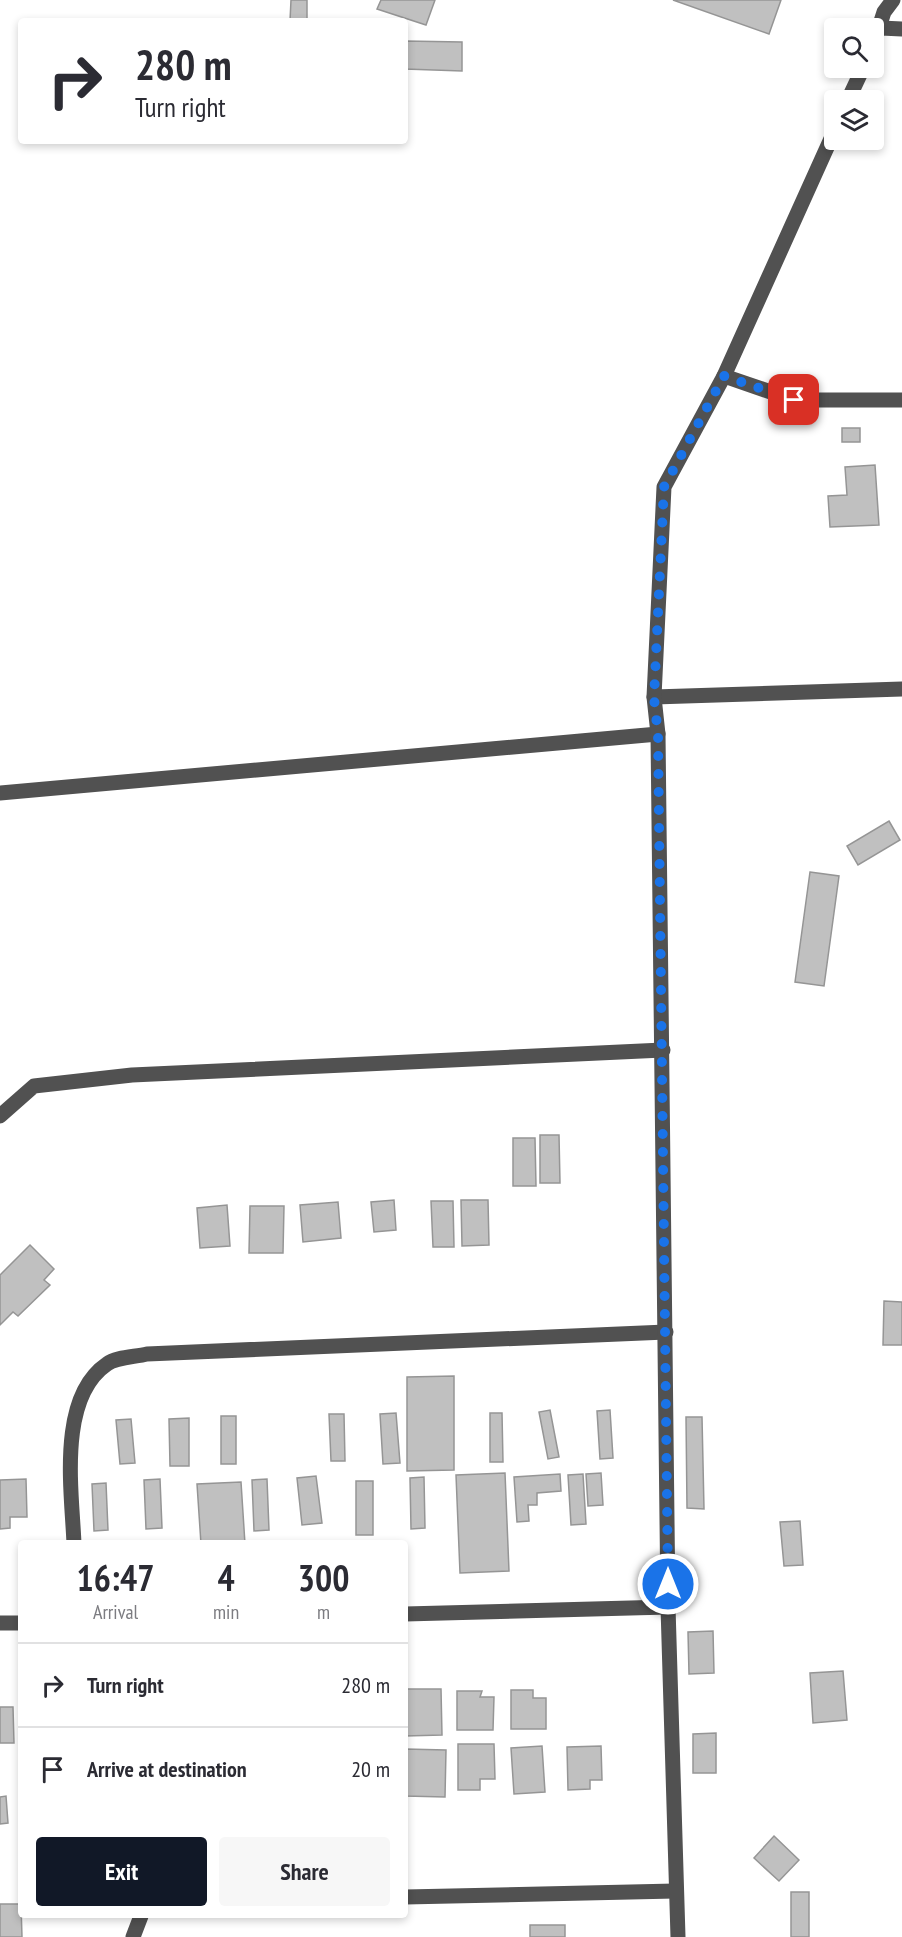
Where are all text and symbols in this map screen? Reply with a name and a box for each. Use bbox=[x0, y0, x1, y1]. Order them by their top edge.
map controls bbox=[824, 18, 884, 150]
button: search bbox=[824, 18, 884, 78]
text: 280 m bbox=[135, 37, 232, 92]
icon: right bbox=[36, 42, 114, 120]
text: Turn right bbox=[135, 90, 226, 124]
button: layers bbox=[824, 90, 884, 150]
pin bbox=[768, 374, 819, 425]
icon: arrive bbox=[777, 383, 810, 416]
position arrow bbox=[636, 1552, 700, 1616]
text: 16:47 bbox=[77, 1554, 154, 1601]
text: 4 bbox=[217, 1554, 235, 1601]
text: 300 bbox=[298, 1554, 349, 1601]
text: Arrival bbox=[93, 1599, 138, 1625]
text: min bbox=[213, 1599, 239, 1625]
text: m bbox=[317, 1599, 330, 1625]
icon: right bbox=[36, 1669, 69, 1702]
text: Turn right bbox=[87, 1671, 164, 1699]
text: 280 m bbox=[341, 1671, 390, 1699]
icon: arrive bbox=[36, 1753, 69, 1786]
text: Arrive at destination bbox=[87, 1755, 247, 1783]
text: 20 m bbox=[351, 1755, 390, 1783]
button: Exit bbox=[36, 1837, 207, 1906]
button: Share bbox=[219, 1837, 390, 1906]

